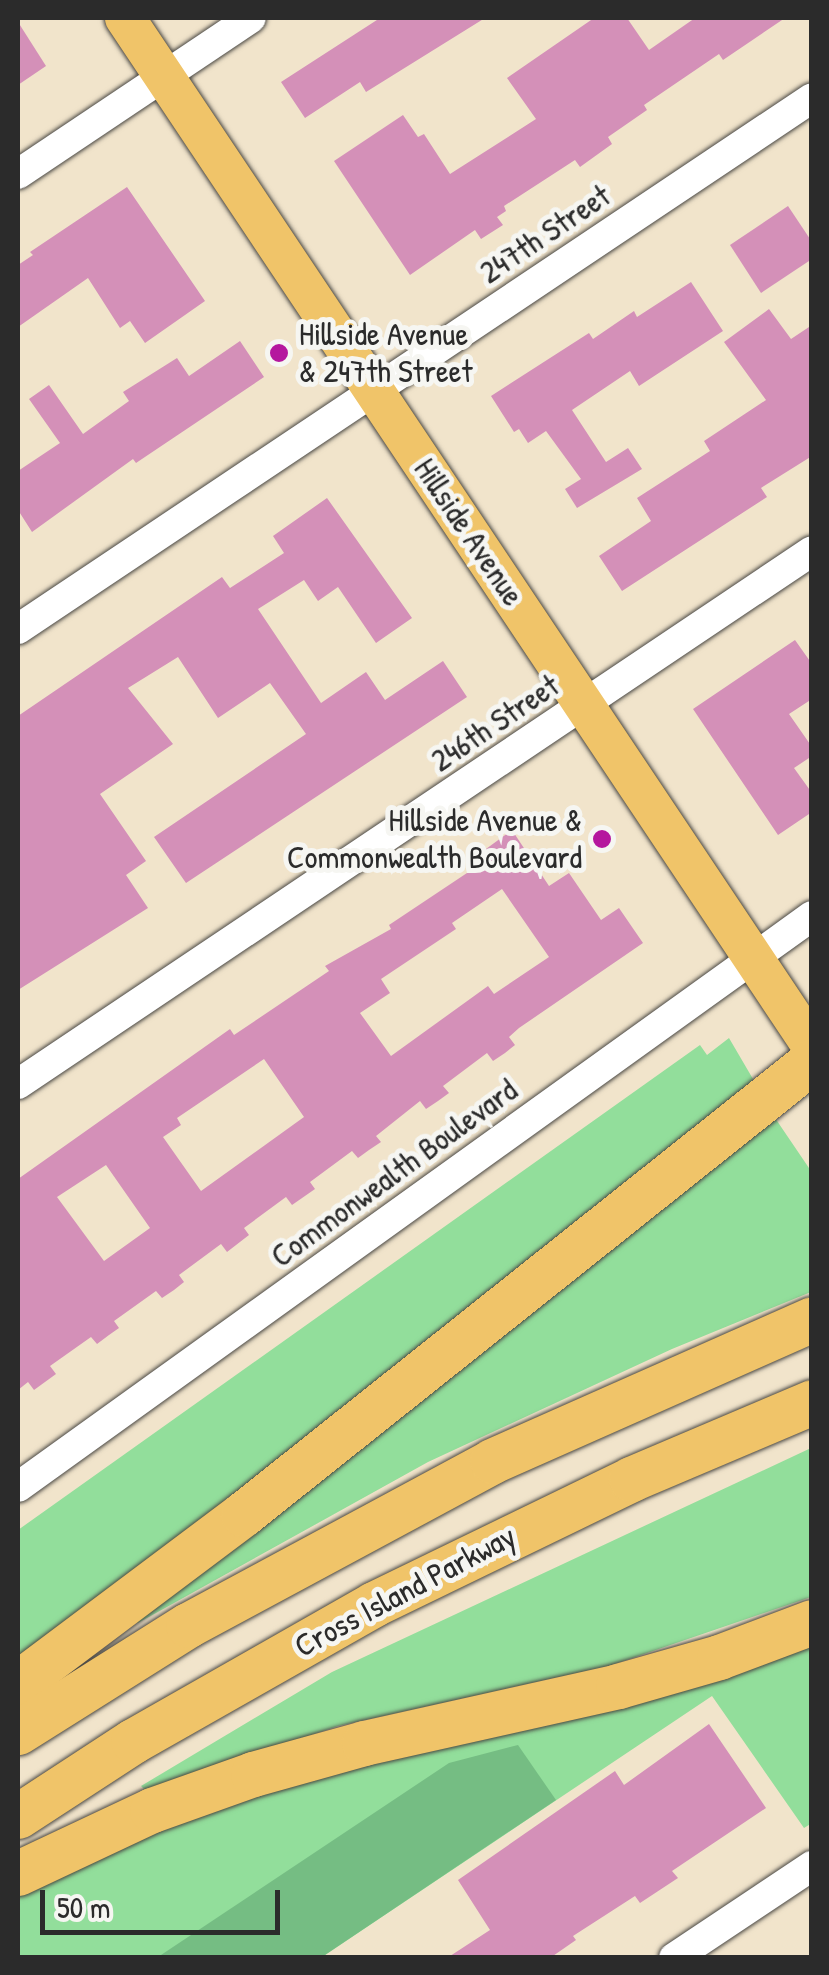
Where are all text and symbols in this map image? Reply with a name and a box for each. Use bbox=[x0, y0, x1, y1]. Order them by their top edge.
street label: 247th Street bbox=[472, 176, 618, 292]
place label: Hillside Avenue & 247th Street bbox=[299, 316, 472, 391]
marker: Hillside Avenue & 247th Street bbox=[268, 342, 290, 364]
street label: Hillside Avenue bbox=[406, 451, 532, 613]
street label: 246th Street bbox=[424, 666, 566, 780]
place label: Hillside Avenue & Commonwealth Boulevard bbox=[287, 802, 582, 877]
marker: Hillside Avenue & Commonwealth Boulevard bbox=[591, 828, 613, 850]
street label: Commonwealth Boulevard bbox=[263, 1071, 525, 1275]
street label: Cross Island Parkway bbox=[288, 1517, 522, 1665]
scale bar bbox=[45, 1870, 285, 1932]
text: 50 m bbox=[57, 1887, 110, 1927]

